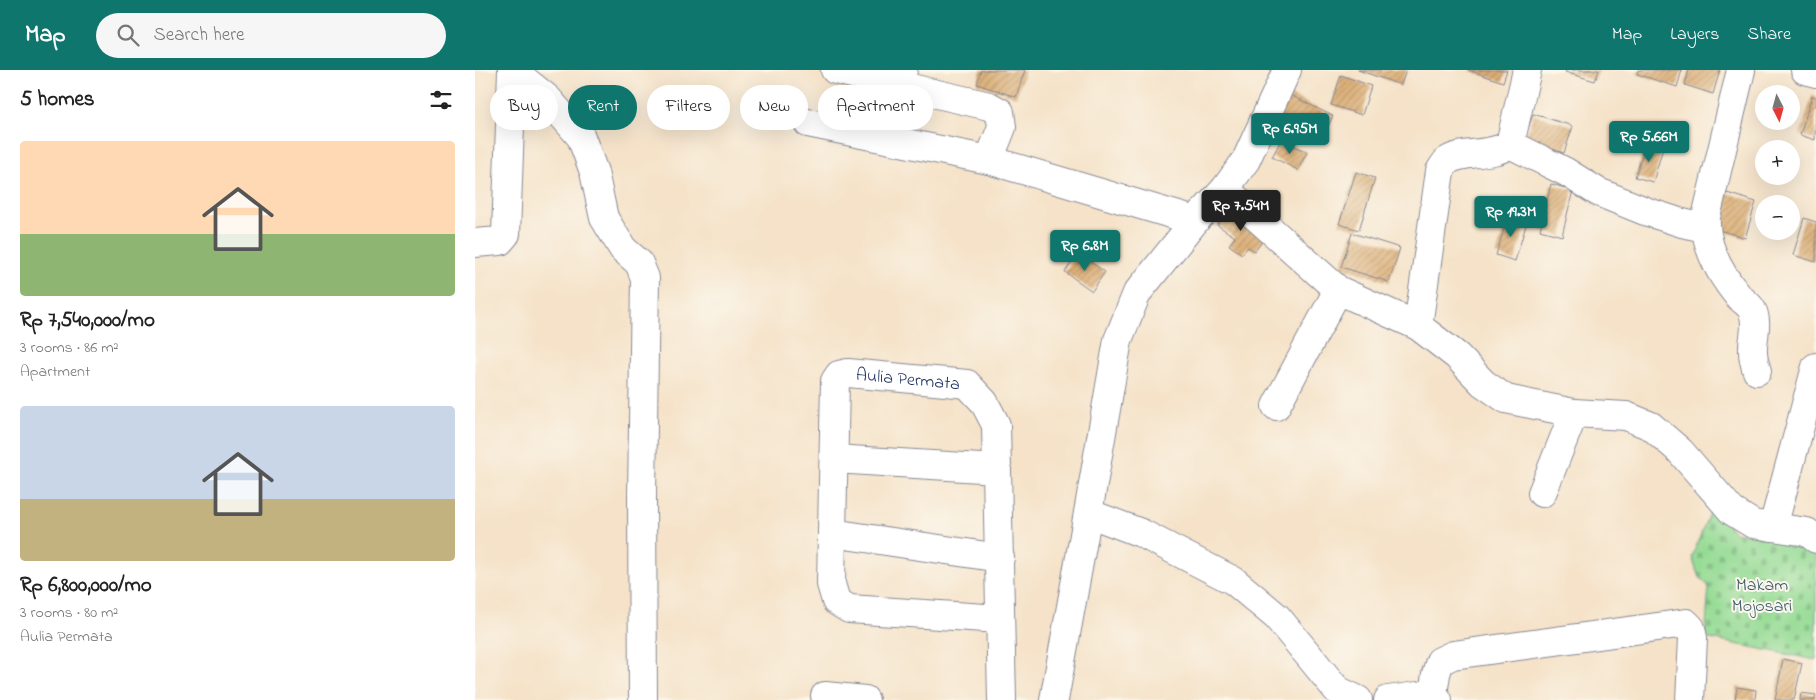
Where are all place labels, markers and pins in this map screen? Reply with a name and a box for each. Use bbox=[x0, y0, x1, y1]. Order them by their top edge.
pin: Rp 6.95M bbox=[1238, 112, 1342, 155]
pin: Rp 5.66M bbox=[1597, 121, 1701, 163]
pin: Rp 7.54M bbox=[1189, 190, 1293, 232]
pin: Rp 19.3M bbox=[1459, 196, 1563, 238]
pin: Rp 6.8M bbox=[1039, 230, 1131, 272]

